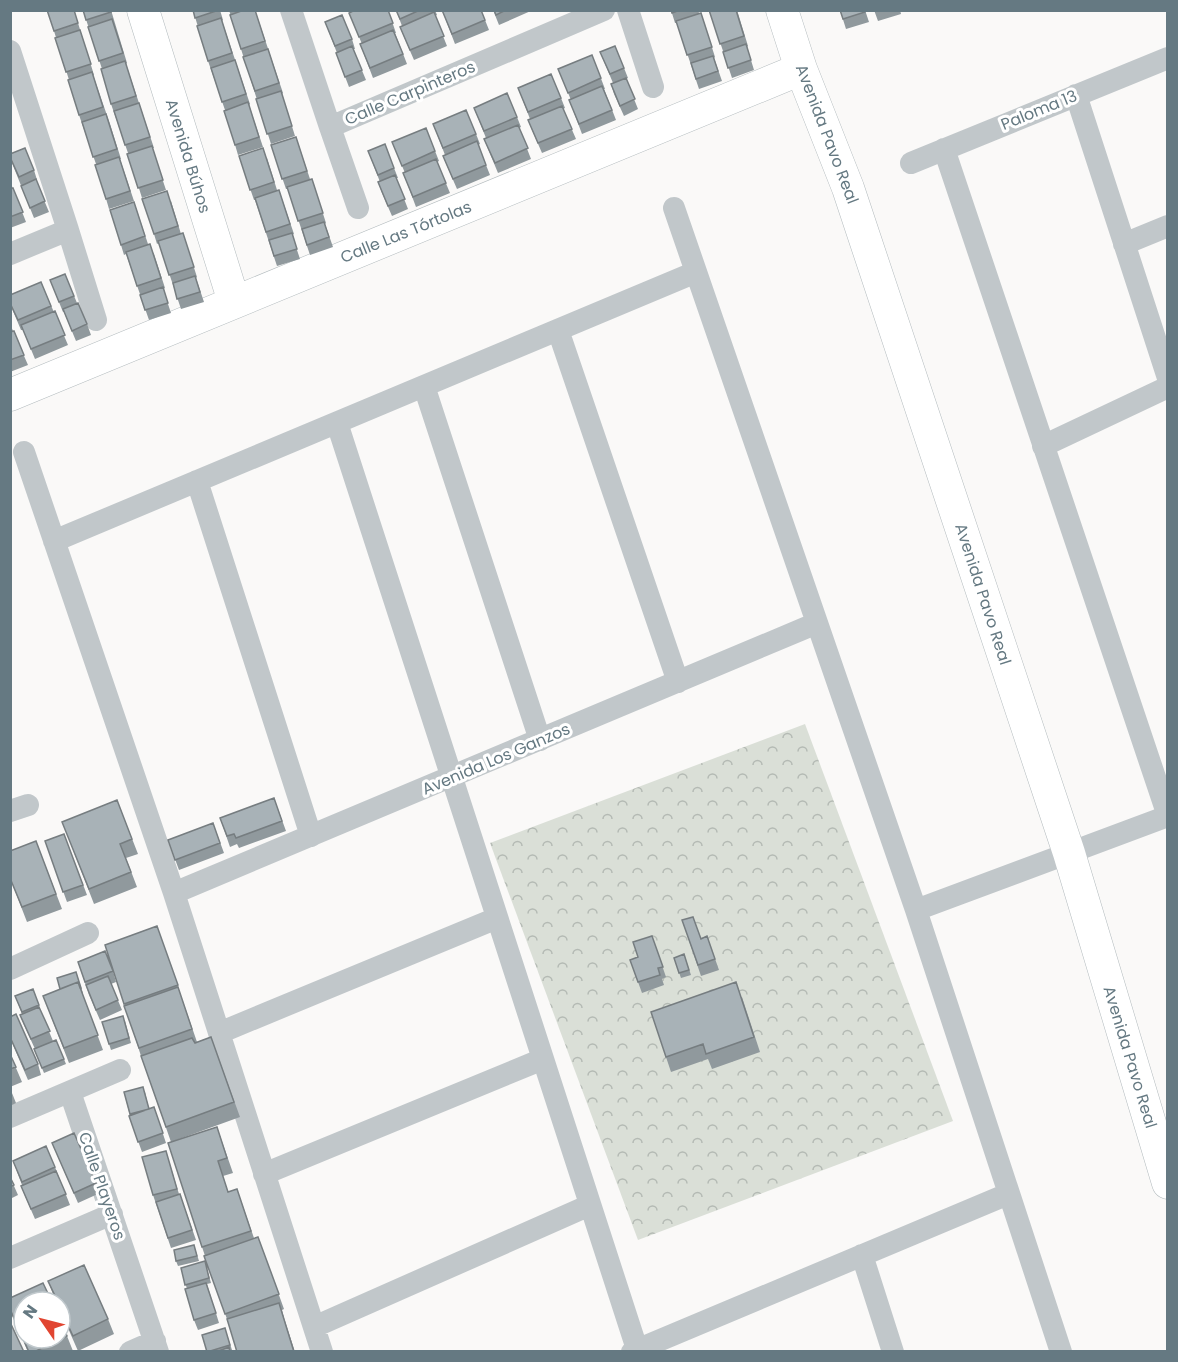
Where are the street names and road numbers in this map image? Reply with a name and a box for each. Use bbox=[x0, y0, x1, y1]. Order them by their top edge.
street label: Calle Carpinteros bbox=[341, 55, 479, 131]
street label: Avenida Pavo Real bbox=[790, 61, 864, 207]
street label: Paloma 13 bbox=[997, 84, 1081, 136]
street label: Avenida Búhos bbox=[160, 96, 216, 216]
street label: Calle Las Tórtolas bbox=[337, 195, 475, 269]
street label: Avenida Pavo Real bbox=[949, 520, 1017, 668]
street label: Avenida Los Ganzos bbox=[418, 717, 574, 801]
street label: Avenida Pavo Real bbox=[1097, 983, 1163, 1131]
street label: Calle Playeros bbox=[73, 1129, 131, 1243]

